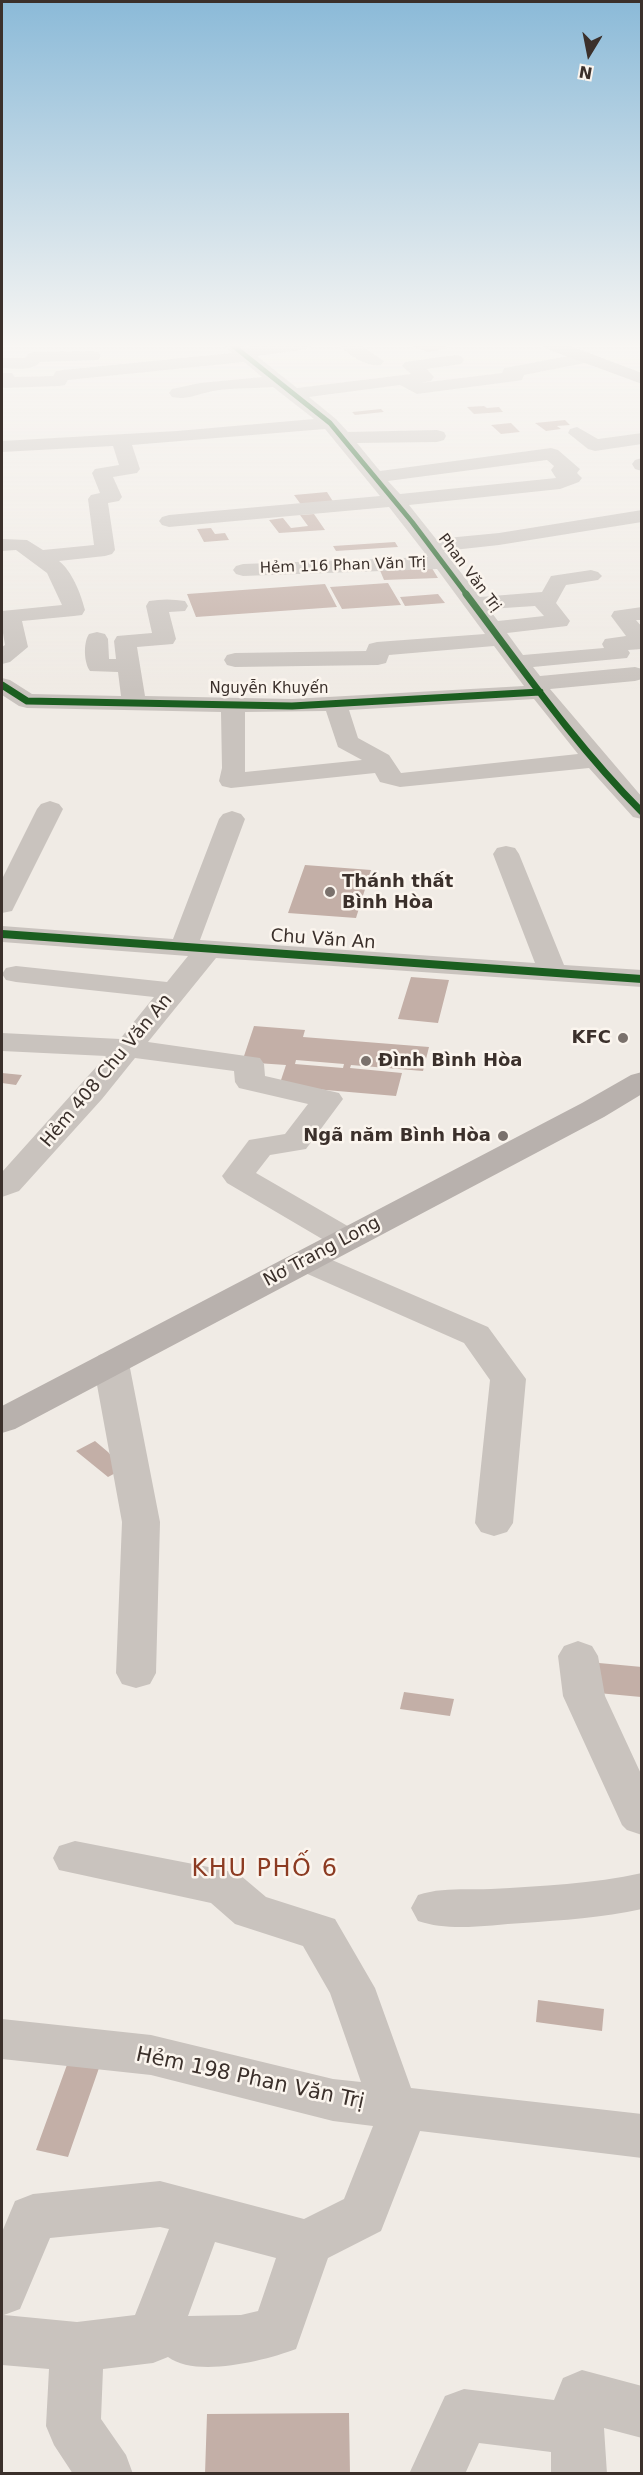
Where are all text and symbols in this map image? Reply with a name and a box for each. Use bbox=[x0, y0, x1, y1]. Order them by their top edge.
north arrow bbox=[559, 24, 619, 84]
text: N bbox=[578, 62, 594, 83]
street label: Phan Văn Trị bbox=[434, 530, 504, 616]
street label: Hẻm 116 Phan Văn Trị bbox=[260, 554, 426, 578]
street label: Nguyễn Khuyến bbox=[209, 680, 329, 698]
place label: Thánh thất Bình Hòa bbox=[342, 871, 453, 914]
marker: Thánh thất Bình Hòa bbox=[323, 885, 337, 899]
street label: Chu Văn An bbox=[270, 926, 376, 954]
street label: Hẻm 408 Chu Văn An bbox=[37, 990, 177, 1152]
place label: KFC bbox=[572, 1027, 611, 1049]
marker: KFC bbox=[616, 1031, 630, 1045]
place label: Đình Bình Hòa bbox=[378, 1050, 523, 1072]
marker: Đình Bình Hòa bbox=[359, 1054, 373, 1068]
place label: Ngã năm Bình Hòa bbox=[303, 1125, 491, 1147]
marker: Ngã năm Bình Hòa bbox=[496, 1129, 510, 1143]
street label: Nơ Trang Long bbox=[260, 1212, 384, 1292]
district label: KHU PHỐ 6 bbox=[192, 1856, 338, 1884]
street label: Hẻm 198 Phan Văn Trị bbox=[133, 2042, 367, 2116]

